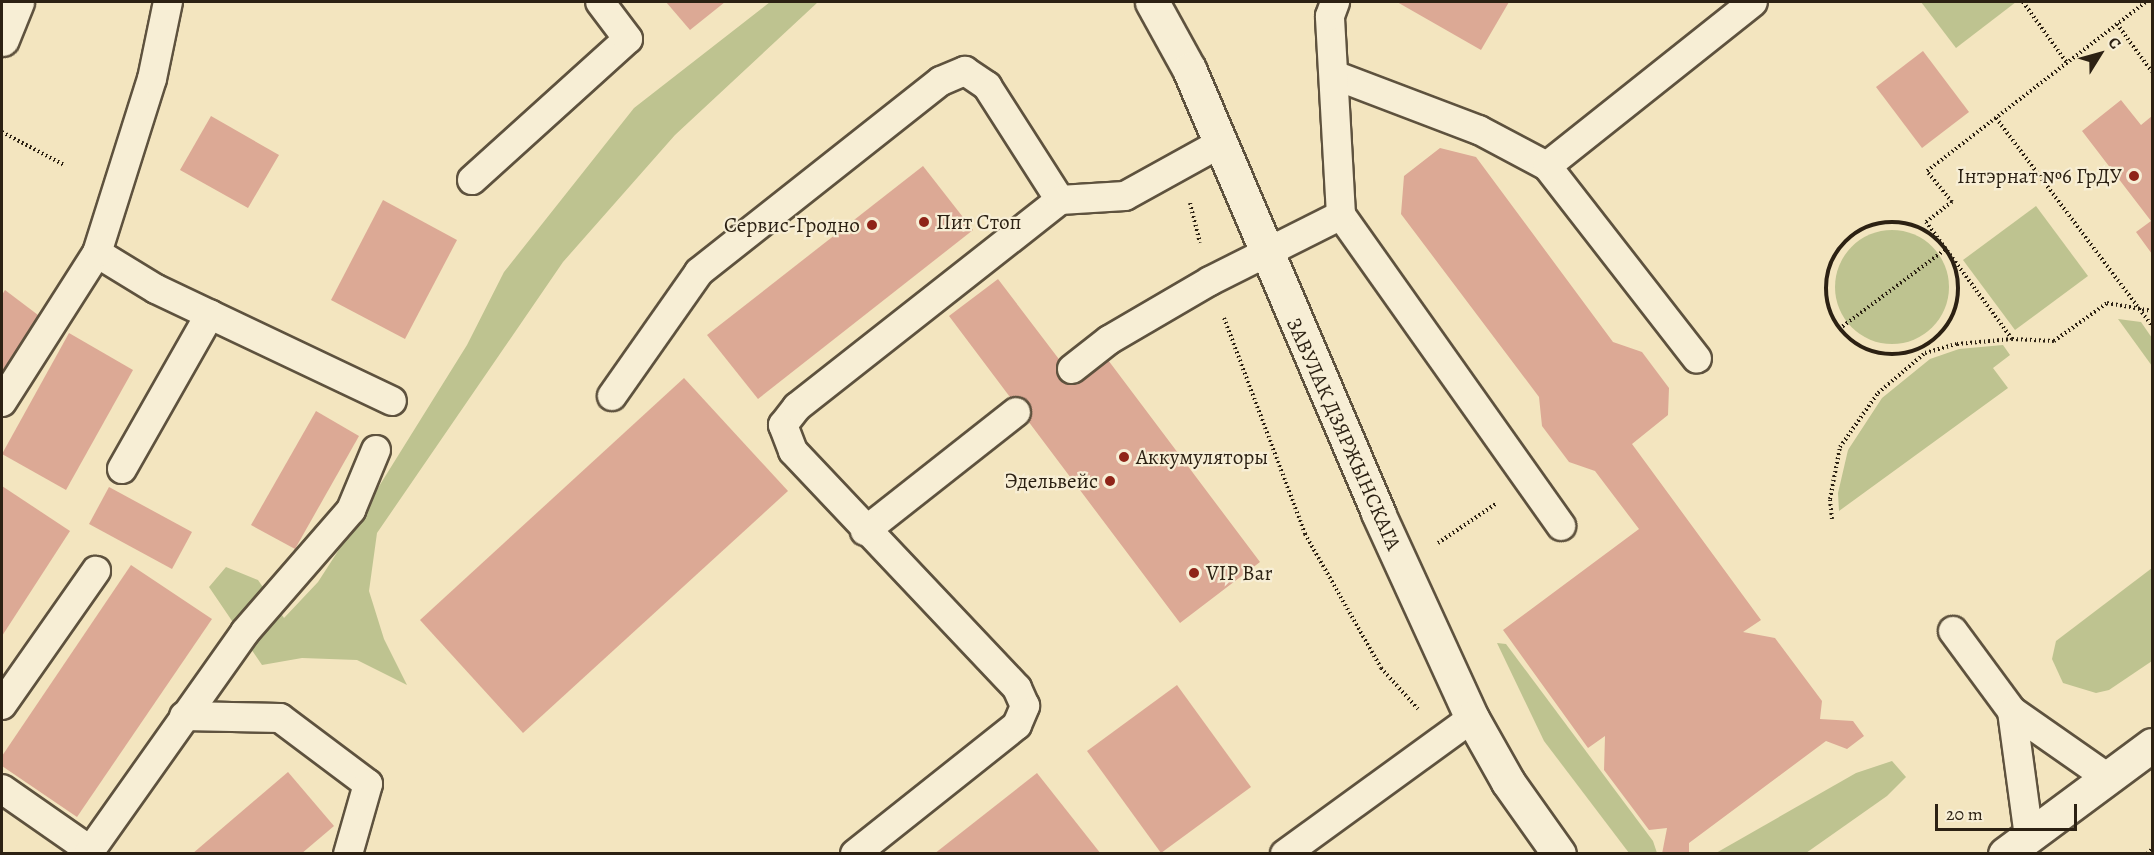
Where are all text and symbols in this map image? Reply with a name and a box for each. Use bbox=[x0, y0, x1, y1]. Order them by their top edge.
north arrow bbox=[2070, 24, 2130, 84]
text: С bbox=[2103, 33, 2126, 54]
place label: Інтэрнат №6 ГрДУ bbox=[1957, 163, 2122, 189]
marker: Інтэрнат №6 ГрДУ bbox=[2127, 169, 2141, 183]
place label: Пит Стоп bbox=[936, 209, 1022, 235]
place label: Сервис-Гродно bbox=[724, 212, 860, 238]
marker: Пит Стоп bbox=[917, 215, 931, 229]
marker: Сервис-Гродно bbox=[865, 218, 879, 232]
street label: ЗАВУЛАК ДЗЯРЖЫНСКАГА bbox=[1281, 314, 1407, 554]
place label: Аккумуляторы bbox=[1136, 444, 1268, 470]
marker: Аккумуляторы bbox=[1117, 450, 1131, 464]
place label: Эдельвейс bbox=[1005, 468, 1098, 494]
marker: Эдельвейс bbox=[1103, 474, 1117, 488]
place label: VIP Bar bbox=[1206, 560, 1272, 586]
marker: VIP Bar bbox=[1187, 566, 1201, 580]
scale bar bbox=[1938, 792, 2080, 830]
text: 20 m bbox=[1946, 802, 1983, 826]

